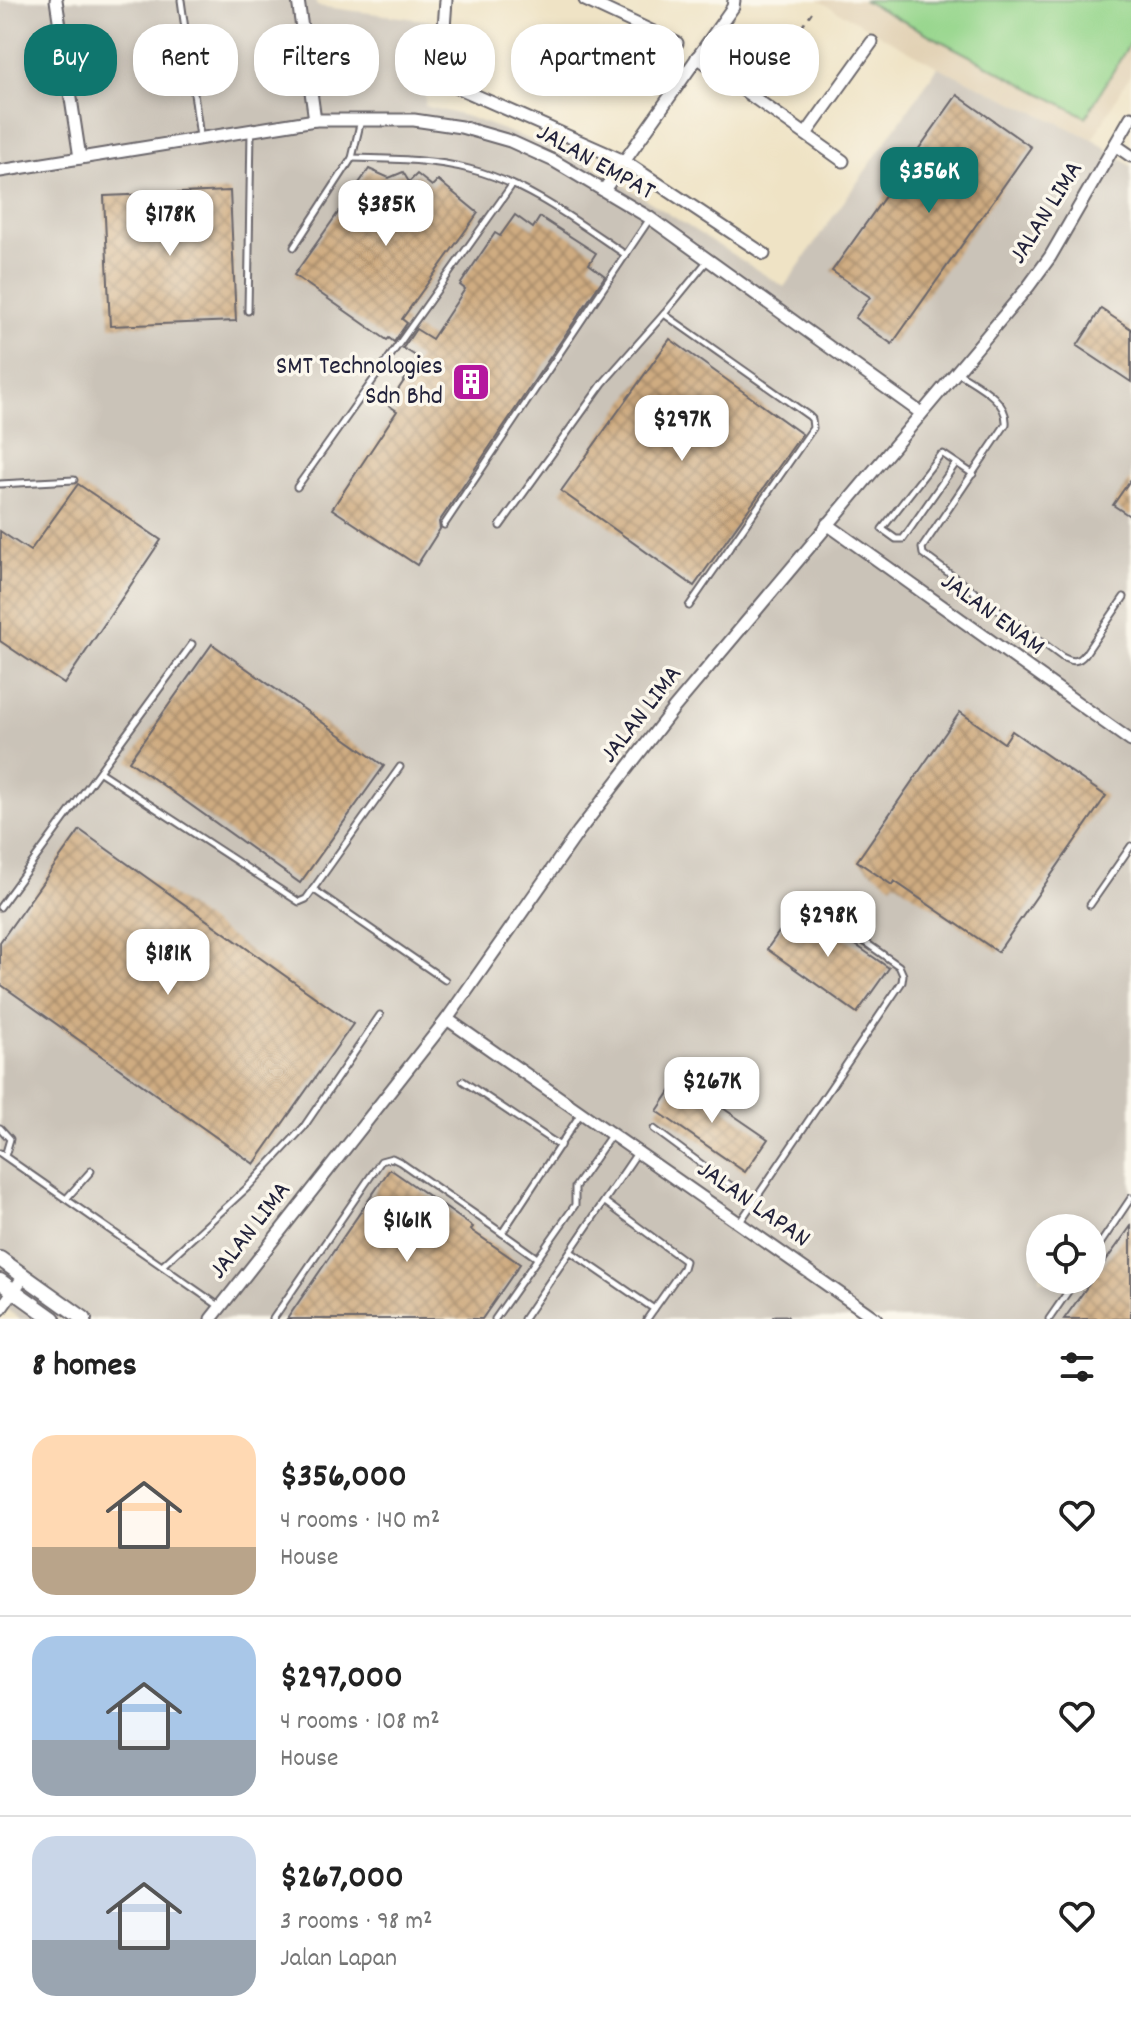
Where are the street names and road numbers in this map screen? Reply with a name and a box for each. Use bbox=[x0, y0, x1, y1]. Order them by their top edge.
street label: JALAN EMPAT bbox=[529, 115, 662, 211]
street label: JALAN LIMA bbox=[1001, 154, 1093, 272]
street label: JALAN ENAM bbox=[932, 564, 1052, 666]
street label: JALAN LIMA bbox=[592, 658, 692, 772]
street label: JALAN LAPAN bbox=[689, 1152, 817, 1258]
street label: JALAN LIMA bbox=[201, 1174, 301, 1288]

